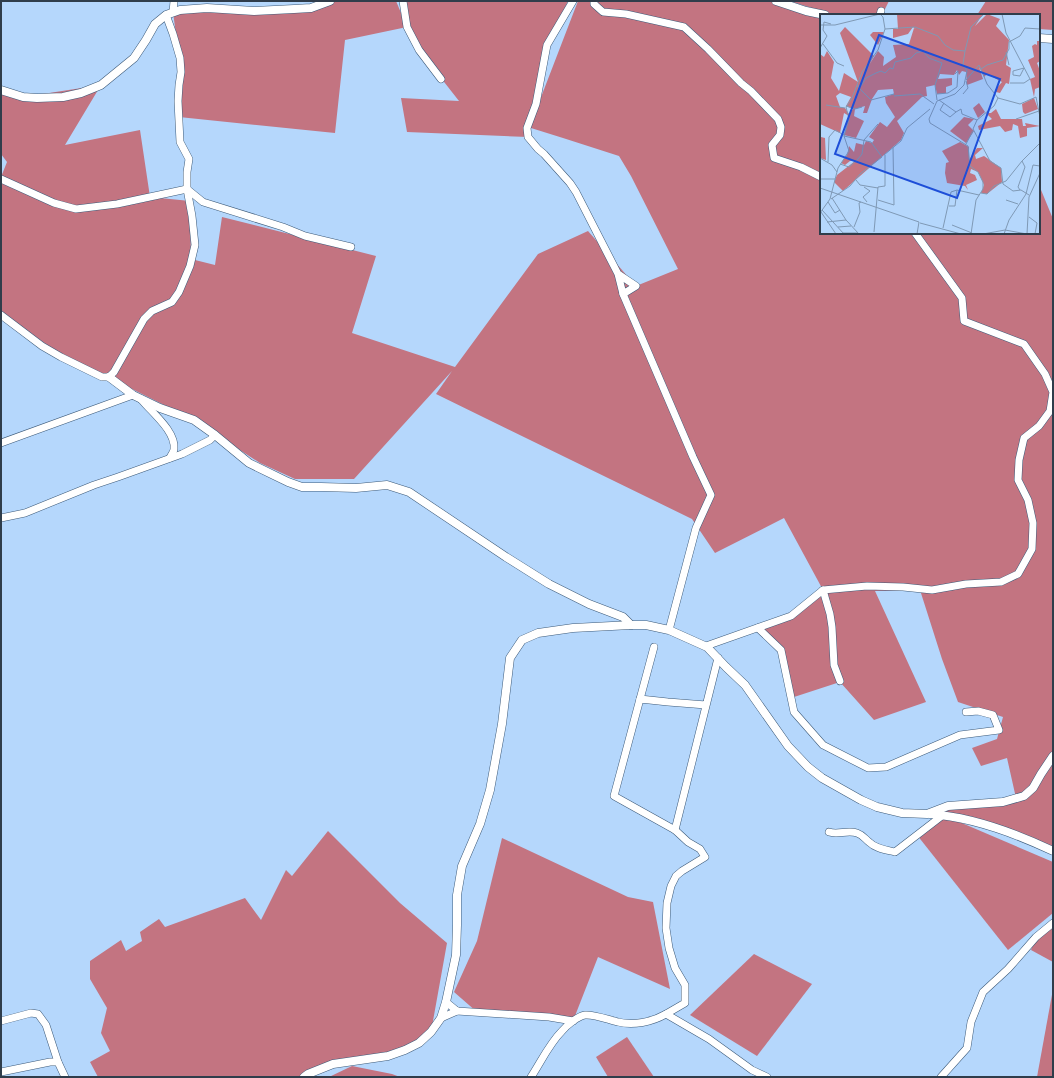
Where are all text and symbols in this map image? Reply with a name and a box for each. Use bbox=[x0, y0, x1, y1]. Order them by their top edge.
inset map bbox=[820, 14, 1040, 234]

